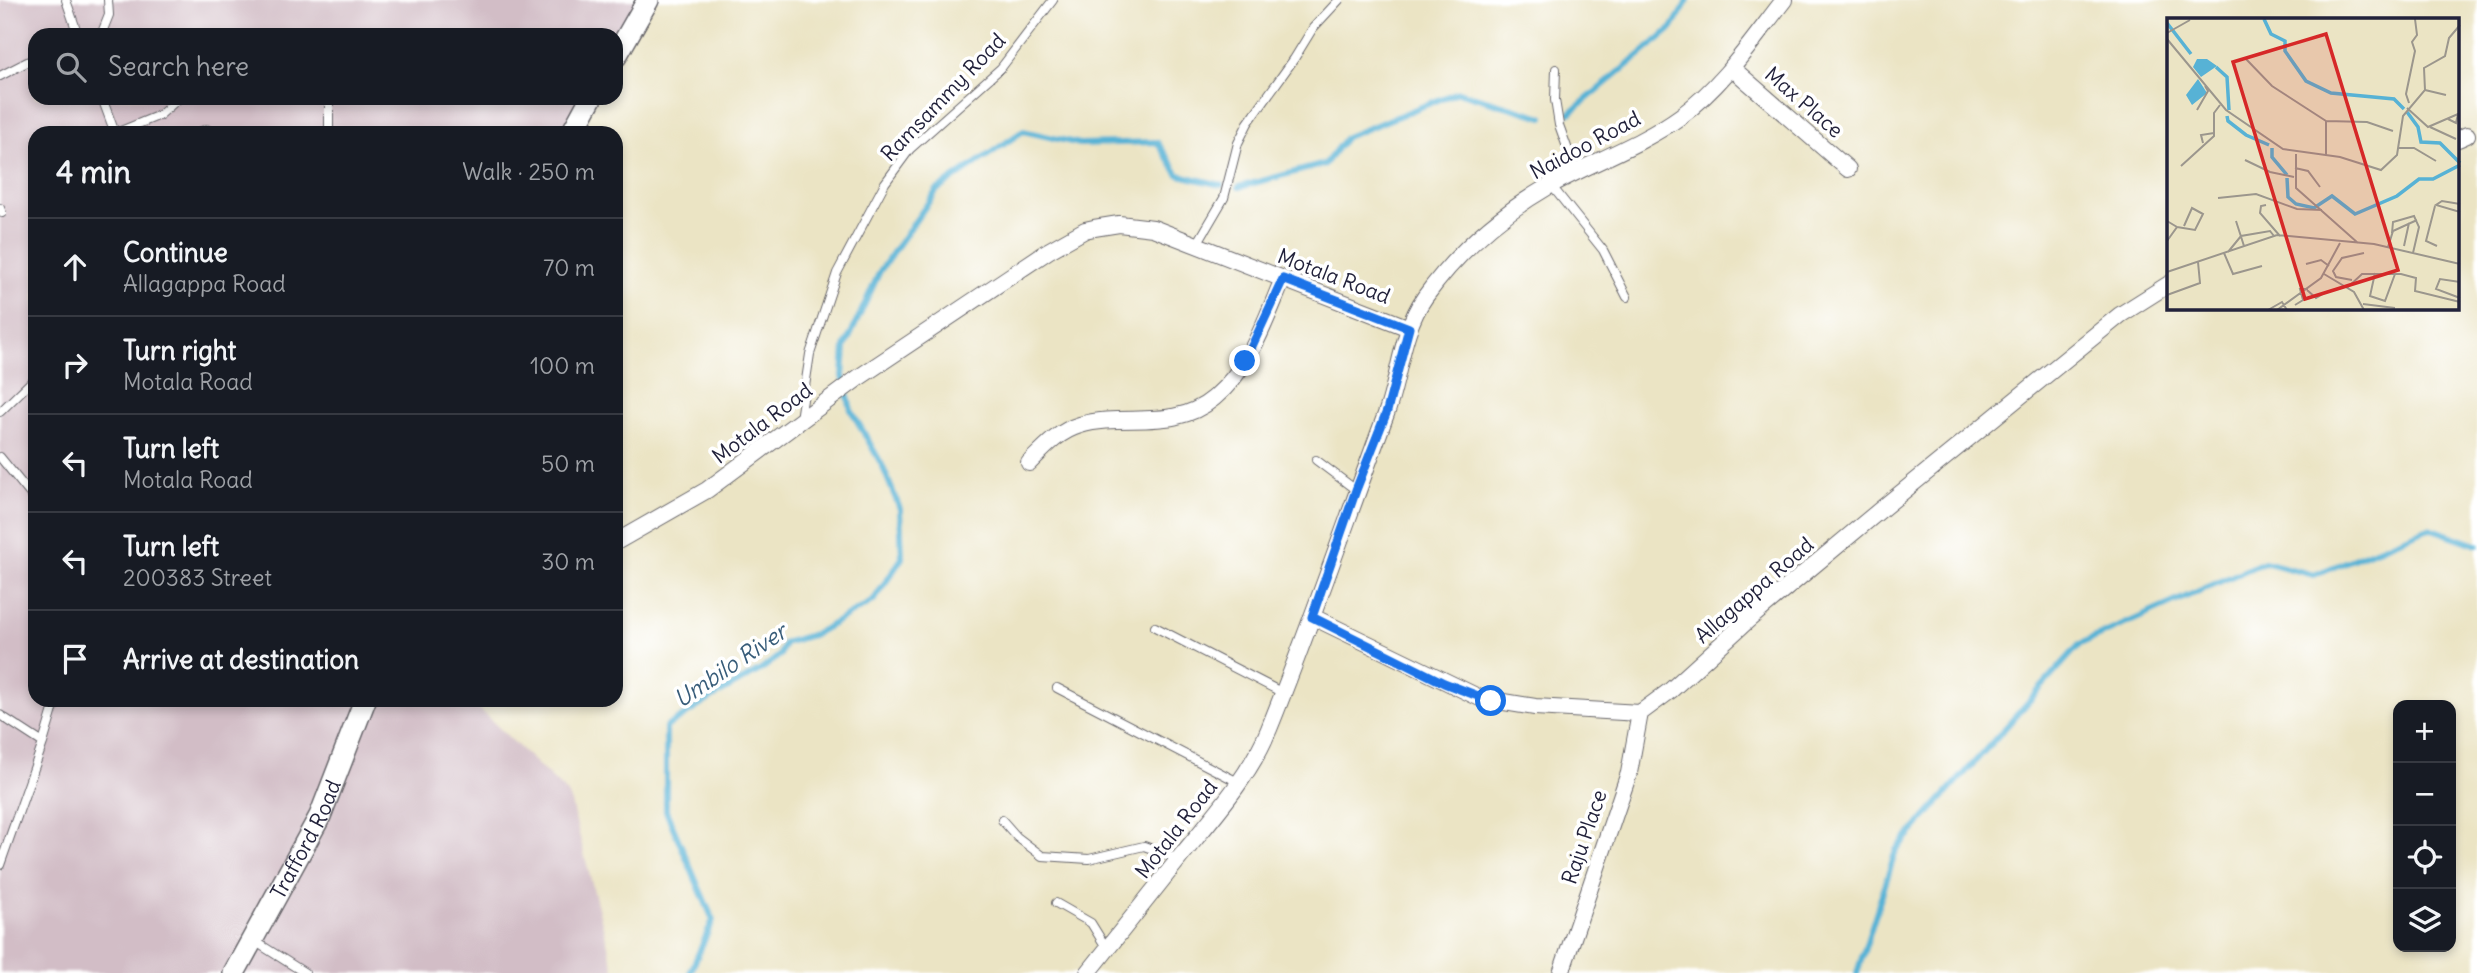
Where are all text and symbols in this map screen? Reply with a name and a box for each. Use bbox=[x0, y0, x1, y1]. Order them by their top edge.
inset map bbox=[2167, 18, 2460, 310]
street label: Ramsammy Road bbox=[875, 27, 1011, 167]
search box bbox=[28, 28, 623, 105]
icon: search bbox=[52, 48, 90, 86]
text: Search here bbox=[108, 50, 249, 83]
street label: Max Place bbox=[1759, 61, 1849, 143]
street label: Naidoo Road bbox=[1525, 105, 1645, 185]
text: 4 min bbox=[56, 153, 131, 191]
text: Walk · 250 m bbox=[462, 157, 595, 186]
text: Continue bbox=[123, 236, 228, 269]
street label: Motala Road bbox=[1274, 242, 1394, 310]
icon: ahead bbox=[56, 248, 94, 286]
text: 70 m bbox=[543, 253, 595, 282]
text: Allagappa Road bbox=[123, 269, 286, 298]
text: Turn right bbox=[123, 334, 236, 367]
route end bbox=[1229, 345, 1260, 376]
icon: right bbox=[56, 346, 94, 384]
text: 100 m bbox=[530, 351, 595, 380]
text: Motala Road bbox=[123, 367, 253, 396]
street label: Motala Road bbox=[707, 377, 817, 469]
text: Turn left bbox=[123, 432, 219, 465]
icon: left bbox=[56, 444, 94, 482]
text: 50 m bbox=[541, 449, 595, 478]
text: Motala Road bbox=[123, 465, 253, 494]
text: Turn left bbox=[123, 530, 219, 563]
street label: Allagappa Road bbox=[1689, 531, 1819, 649]
icon: left bbox=[56, 542, 94, 580]
text: 30 m bbox=[541, 547, 595, 576]
text: 200383 Street bbox=[123, 563, 272, 592]
water label: Umbilo River bbox=[668, 615, 794, 713]
icon: arrive bbox=[56, 640, 94, 678]
text: Arrive at destination bbox=[123, 643, 359, 676]
route start bbox=[1475, 685, 1506, 716]
map controls bbox=[2393, 700, 2456, 952]
button: + bbox=[2393, 700, 2456, 763]
button: − bbox=[2393, 763, 2456, 826]
street label: Motala Road bbox=[1129, 774, 1223, 884]
street label: Trafford Road bbox=[264, 776, 346, 903]
street label: Raju Place bbox=[1555, 786, 1613, 888]
button: locate bbox=[2393, 826, 2456, 889]
button: layers bbox=[2393, 889, 2456, 952]

